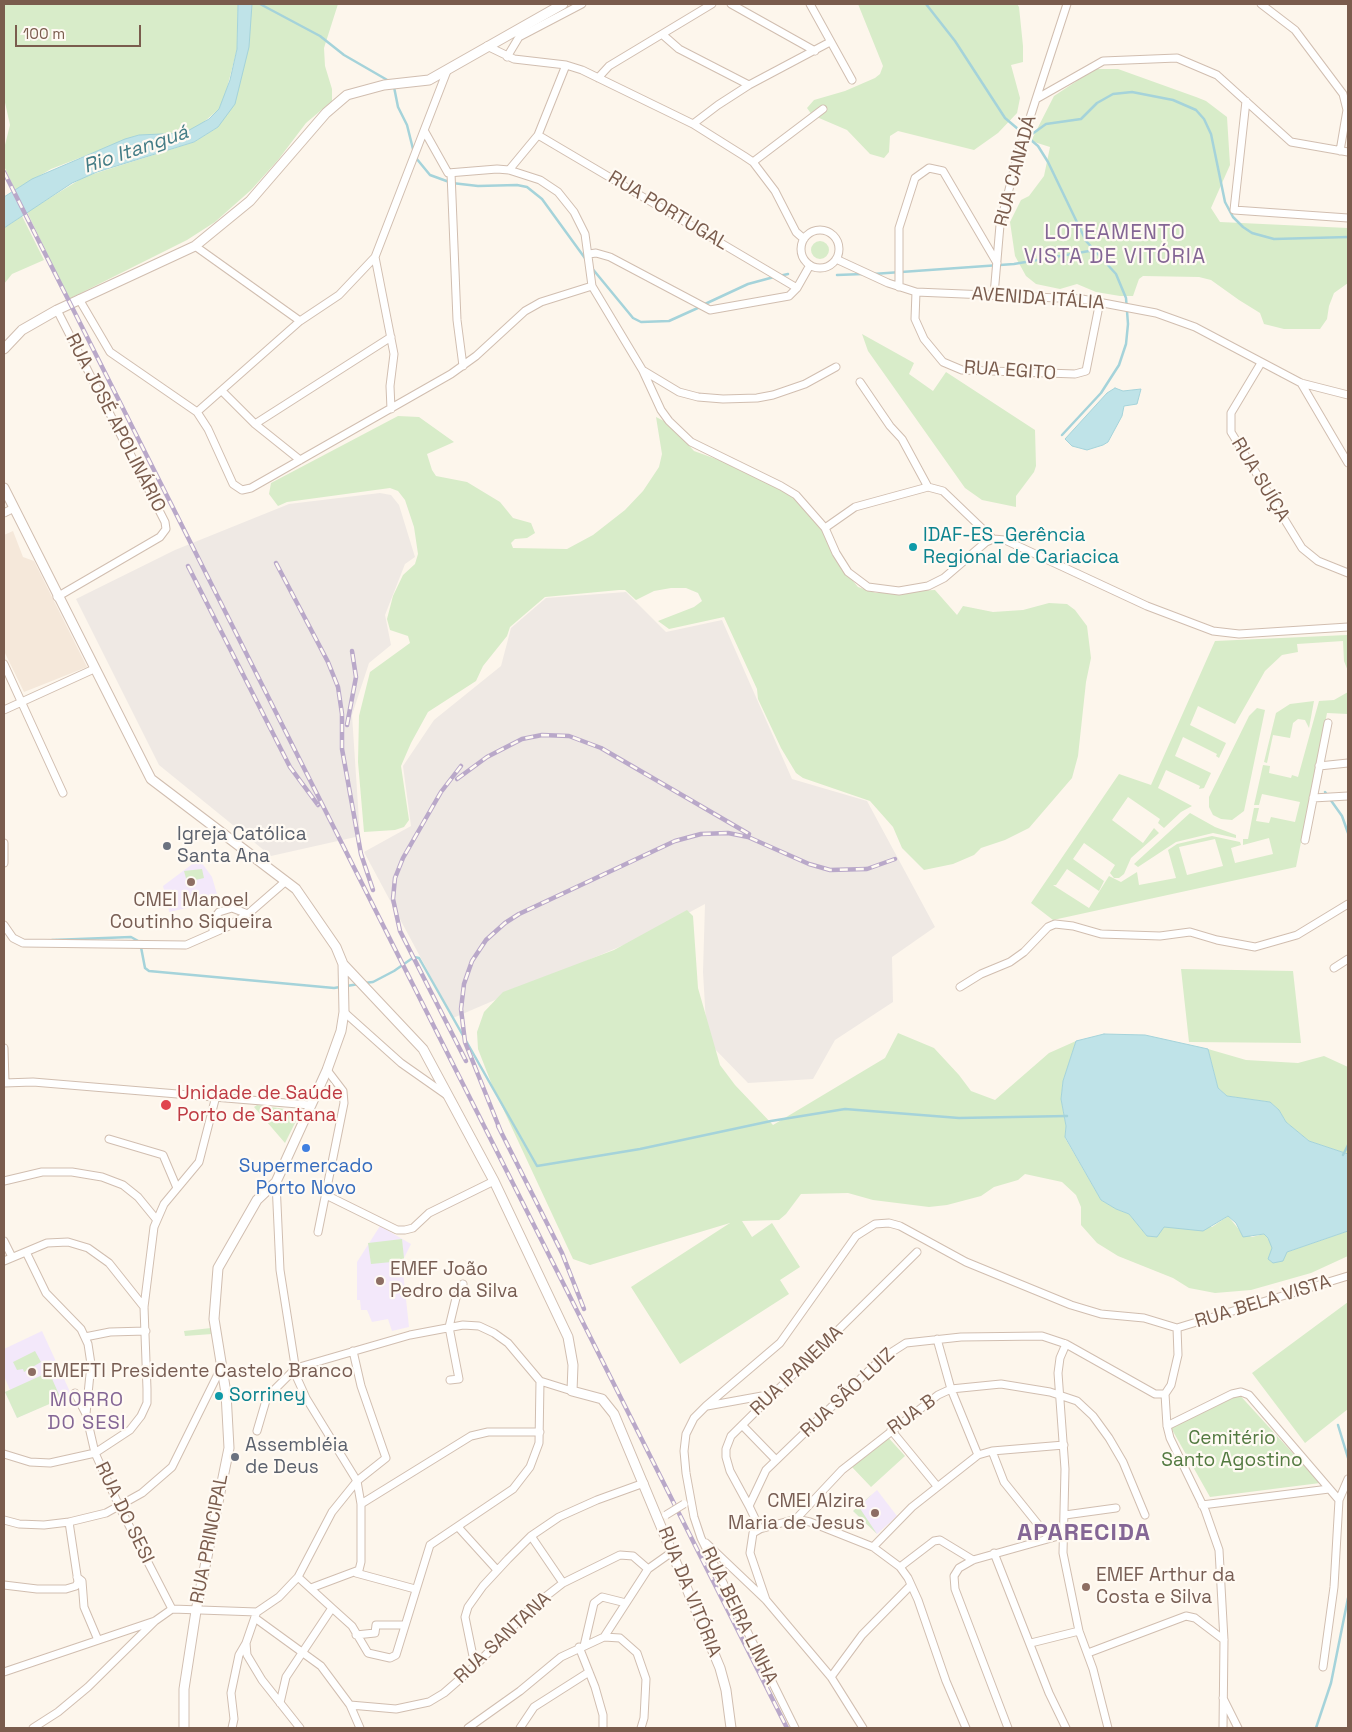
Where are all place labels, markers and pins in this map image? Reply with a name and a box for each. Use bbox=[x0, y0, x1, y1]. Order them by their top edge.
place label: IDAF-ES_Gerência Regional de Cariacica bbox=[923, 525, 1119, 569]
marker: IDAF-ES_Gerência Regional de Cariacica bbox=[907, 541, 919, 553]
place label: Igreja Católica Santa Ana bbox=[177, 824, 307, 868]
marker: Igreja Católica Santa Ana bbox=[161, 840, 173, 852]
marker: CMEI Manoel Coutinho Siqueira bbox=[185, 876, 197, 888]
place label: CMEI Manoel Coutinho Siqueira bbox=[110, 890, 272, 934]
place label: Unidade de Saúde Porto de Santana bbox=[177, 1083, 343, 1127]
marker: Unidade de Saúde Porto de Santana bbox=[159, 1098, 173, 1112]
marker: Supermercado Porto Novo bbox=[300, 1142, 312, 1154]
place label: Supermercado Porto Novo bbox=[239, 1156, 373, 1200]
place label: EMEF João Pedro da Silva bbox=[390, 1259, 518, 1303]
marker: EMEF João Pedro da Silva bbox=[374, 1275, 386, 1287]
place label: EMEFTI Presidente Castelo Branco bbox=[42, 1361, 353, 1383]
marker: EMEFTI Presidente Castelo Branco bbox=[26, 1366, 38, 1378]
place label: Sorriney bbox=[229, 1385, 306, 1407]
marker: Sorriney bbox=[213, 1390, 225, 1402]
place label: Assembléia de Deus bbox=[245, 1435, 348, 1479]
marker: Assembléia de Deus bbox=[229, 1451, 241, 1463]
place label: CMEI Alzira Maria de Jesus bbox=[728, 1491, 865, 1535]
marker: CMEI Alzira Maria de Jesus bbox=[869, 1507, 881, 1519]
place label: EMEF Arthur da Costa e Silva bbox=[1096, 1565, 1235, 1609]
marker: EMEF Arthur da Costa e Silva bbox=[1080, 1581, 1092, 1593]

